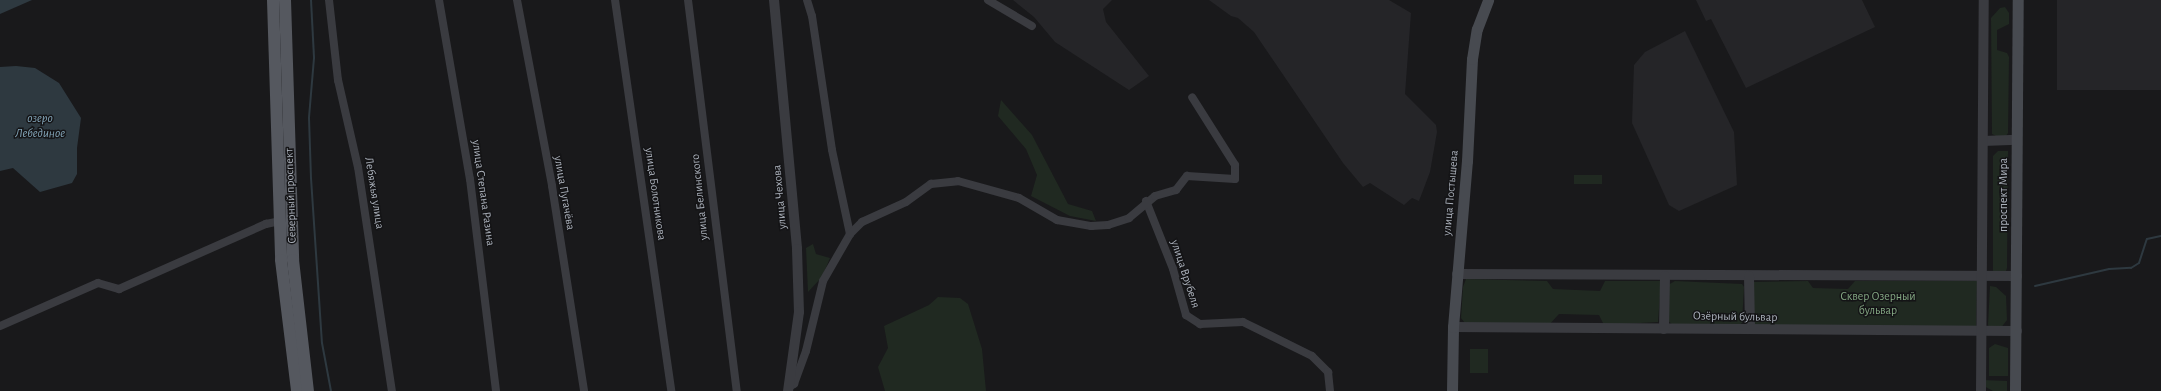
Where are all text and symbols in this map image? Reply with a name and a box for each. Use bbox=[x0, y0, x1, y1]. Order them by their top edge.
water label: озеро Лебединое bbox=[15, 112, 65, 143]
street label: улица Степана Разина bbox=[468, 139, 498, 247]
street label: улица Болотникова bbox=[641, 147, 669, 241]
street label: Северный проспект bbox=[282, 148, 300, 244]
street label: улица Постышева bbox=[1440, 150, 1462, 236]
street label: улица Белинского bbox=[688, 153, 712, 241]
street label: улица Пугачёва bbox=[550, 155, 578, 231]
street label: Лебяжья улица bbox=[361, 156, 387, 230]
street label: проспект Мира bbox=[1997, 158, 2011, 232]
street label: улица Чехова bbox=[770, 164, 790, 230]
street label: улица Врубеля bbox=[1167, 238, 1203, 310]
park label: Сквер Озерный бульвар bbox=[1840, 290, 1916, 318]
street label: Озёрный бульвар bbox=[1693, 309, 1777, 325]

